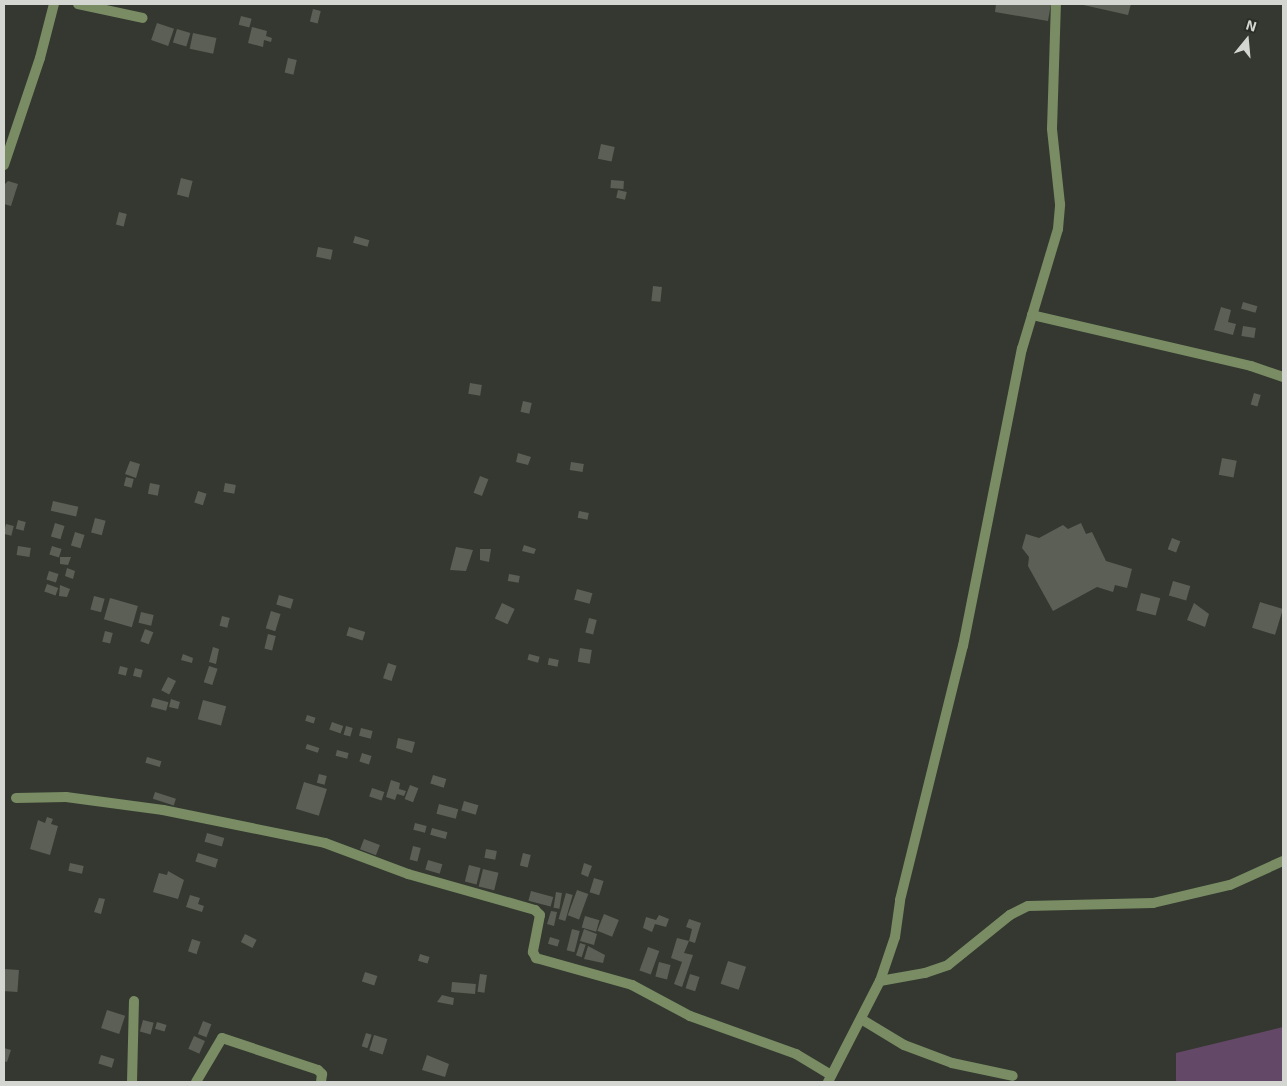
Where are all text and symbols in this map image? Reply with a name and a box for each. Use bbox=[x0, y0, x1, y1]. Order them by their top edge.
north arrow bbox=[1222, 15, 1272, 65]
text: N bbox=[1244, 16, 1259, 35]

